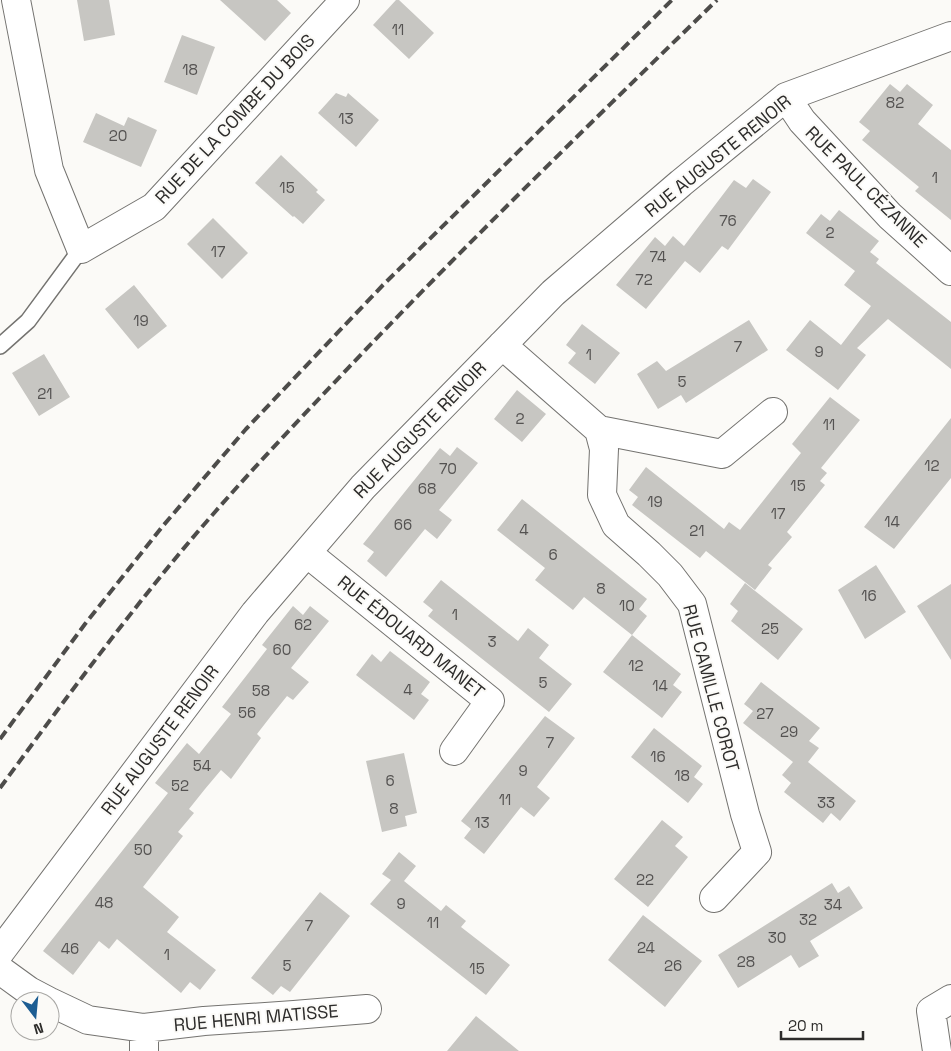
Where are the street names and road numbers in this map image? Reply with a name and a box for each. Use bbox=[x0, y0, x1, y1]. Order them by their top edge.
street label: RUE DE LA COMBE DU BOIS bbox=[150, 29, 319, 208]
street label: RUE AUGUSTE RENOIR bbox=[640, 89, 796, 222]
street label: RUE PAUL CÉZANNE bbox=[801, 121, 932, 252]
street label: RUE AUGUSTE RENOIR bbox=[348, 356, 491, 503]
street label: RUE ÉDOUARD MANET bbox=[333, 570, 490, 703]
street label: RUE CAMILLE COROT bbox=[678, 602, 745, 774]
street label: RUE AUGUSTE RENOIR bbox=[96, 660, 224, 819]
street label: RUE HENRI MATISSE bbox=[173, 999, 339, 1036]

